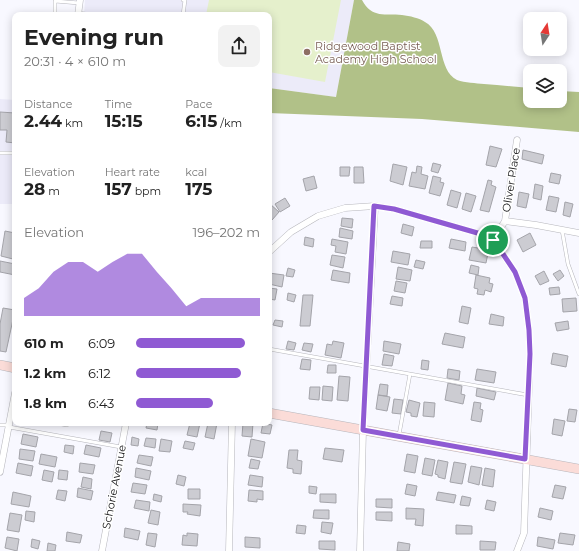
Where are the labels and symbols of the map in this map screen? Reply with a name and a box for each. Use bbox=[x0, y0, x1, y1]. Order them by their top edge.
north arrow bbox=[523, 12, 567, 56]
place label: Ridgewood Baptist Academy High School bbox=[315, 39, 437, 66]
marker: Ridgewood Baptist Academy High School bbox=[302, 47, 312, 57]
street label: Oliver Place bbox=[499, 146, 523, 213]
pin bbox=[476, 223, 510, 257]
street label: Schorie Avenue bbox=[99, 443, 129, 530]

